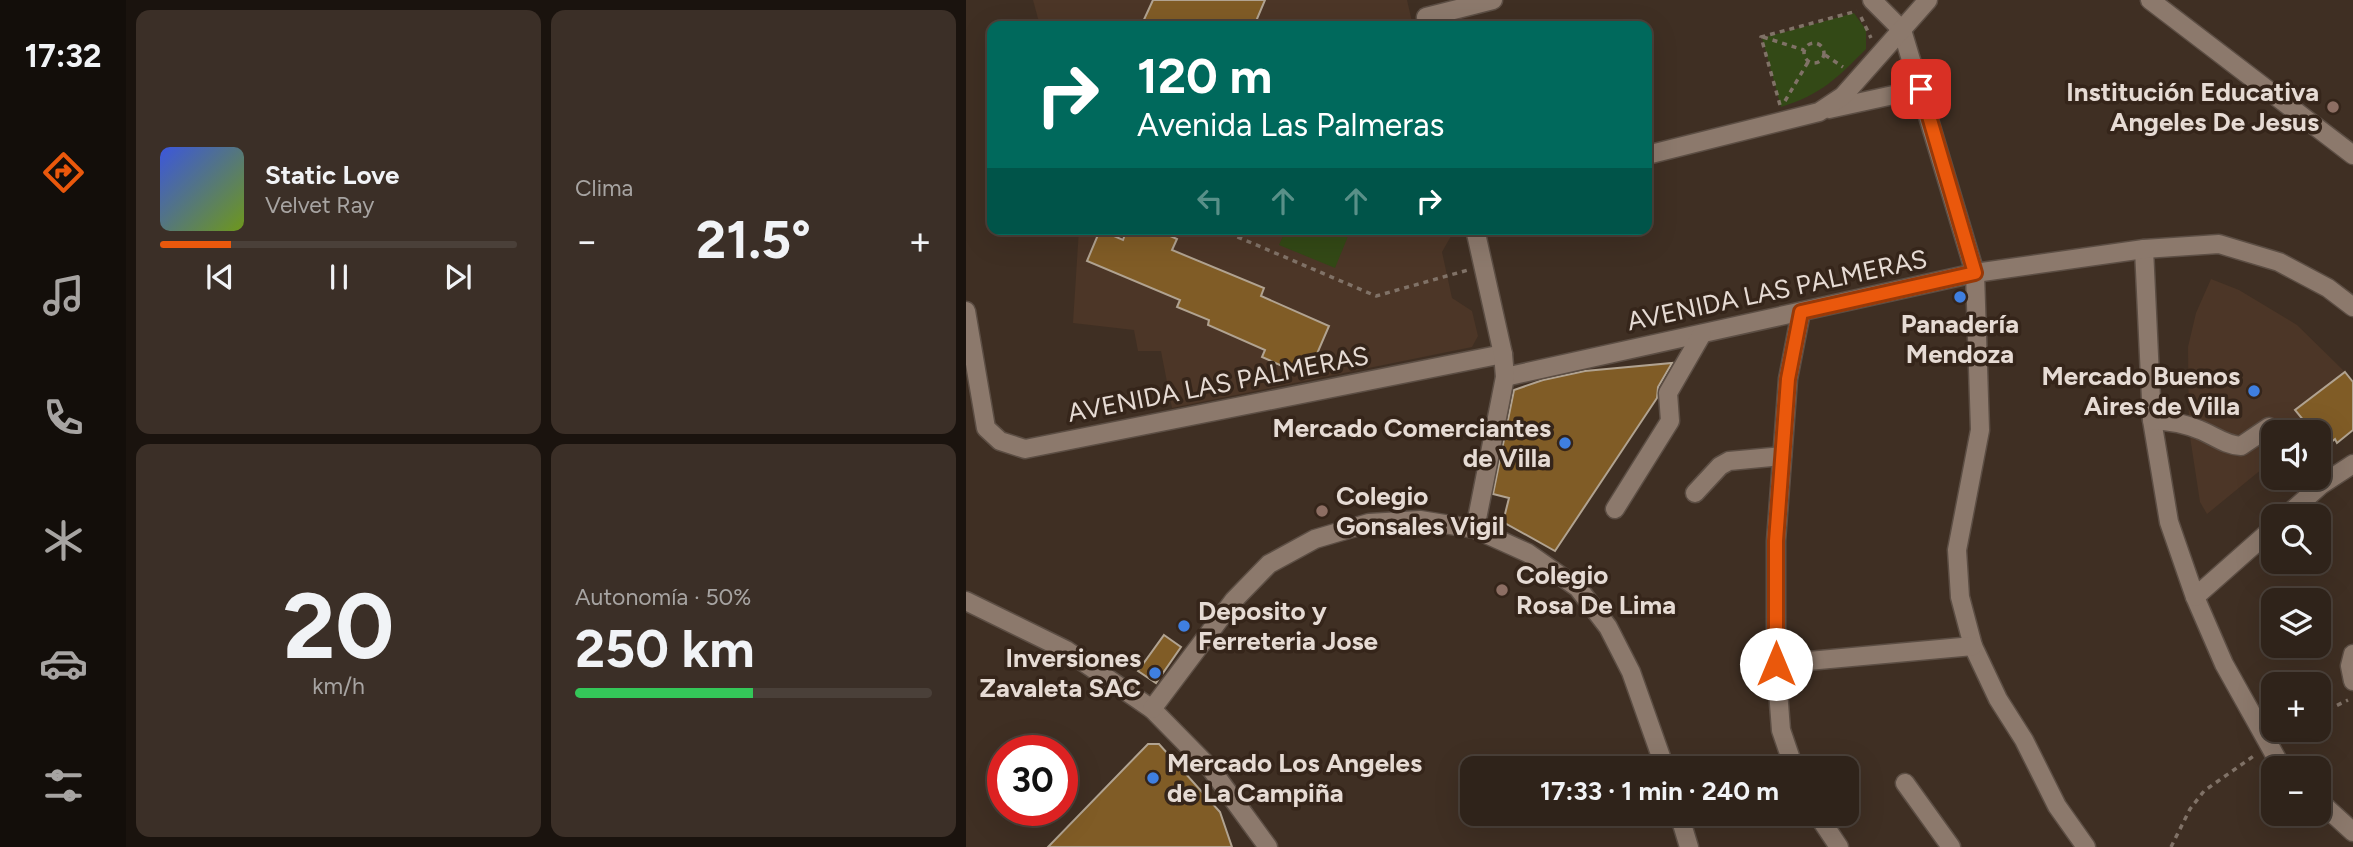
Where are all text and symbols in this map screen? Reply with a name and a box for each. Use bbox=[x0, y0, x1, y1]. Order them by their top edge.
text: 17:32 bbox=[24, 37, 102, 75]
text: 120 m bbox=[1137, 46, 1272, 105]
icon: right bbox=[1022, 49, 1113, 140]
pin bbox=[1891, 59, 1951, 119]
icon: arrive bbox=[1902, 70, 1940, 108]
place label: Institución Educativa Angeles De Jesus bbox=[2066, 76, 2319, 138]
marker: Institución Educativa Angeles De Jesus bbox=[2325, 99, 2341, 115]
text: Avenida Las Palmeras bbox=[1137, 106, 1444, 144]
icon: directions bbox=[39, 148, 88, 197]
text: Static Love bbox=[265, 159, 399, 191]
text: Clima bbox=[575, 174, 633, 202]
icon: left bbox=[1191, 182, 1229, 220]
icon: ahead bbox=[1264, 182, 1302, 220]
icon: ahead bbox=[1337, 182, 1375, 220]
icon: right bbox=[1410, 182, 1448, 220]
text: Velvet Ray bbox=[265, 191, 374, 219]
text: 21.5° bbox=[696, 209, 811, 271]
text: − bbox=[575, 218, 599, 264]
text: + bbox=[908, 218, 932, 264]
street label: AVENIDA LAS PALMERAS bbox=[1624, 243, 1930, 337]
icon: previous bbox=[201, 258, 239, 296]
icon: pause bbox=[320, 258, 358, 296]
icon: next bbox=[439, 258, 477, 296]
icon: music bbox=[39, 271, 88, 320]
marker: Panadería Mendoza bbox=[1952, 289, 1968, 305]
place label: Panadería Mendoza bbox=[1901, 308, 2019, 370]
street label: AVENIDA LAS PALMERAS bbox=[1065, 339, 1371, 429]
place label: Mercado Buenos Aires de Villa bbox=[2042, 360, 2240, 422]
marker: Mercado Buenos Aires de Villa bbox=[2246, 383, 2262, 399]
icon: phone bbox=[39, 393, 88, 442]
place label: Mercado Comerciantes de Villa bbox=[1272, 412, 1551, 474]
map controls bbox=[2261, 420, 2331, 826]
button: sound bbox=[2261, 420, 2331, 490]
marker: Mercado Comerciantes de Villa bbox=[1557, 435, 1573, 451]
place label: Colegio Gonsales Vigil bbox=[1336, 480, 1505, 542]
marker: Colegio Gonsales Vigil bbox=[1314, 503, 1330, 519]
button: search bbox=[2261, 504, 2331, 574]
icon: climate bbox=[39, 516, 88, 565]
place label: Colegio Rosa De Lima bbox=[1516, 559, 1676, 621]
text: 20 bbox=[283, 572, 394, 681]
marker: Colegio Rosa De Lima bbox=[1494, 582, 1510, 598]
text: Autonomía · 50% bbox=[575, 583, 751, 611]
button: layers bbox=[2261, 588, 2331, 658]
place label: Deposito y Ferreteria Jose bbox=[1198, 595, 1378, 657]
text: 250 km bbox=[575, 618, 755, 680]
marker: Deposito y Ferreteria Jose bbox=[1176, 618, 1192, 634]
position arrow bbox=[1739, 627, 1813, 701]
icon: car bbox=[39, 639, 88, 688]
place label: Inversiones Zavaleta SAC bbox=[980, 642, 1141, 704]
marker: Inversiones Zavaleta SAC bbox=[1147, 665, 1163, 681]
text: km/h bbox=[312, 672, 365, 700]
button: + bbox=[2261, 672, 2331, 742]
speed limit sign: 30 bbox=[987, 735, 1078, 826]
place label: Mercado Los Angeles de La Campiña bbox=[1167, 747, 1422, 809]
button: − bbox=[2261, 756, 2331, 826]
icon: filters bbox=[39, 761, 88, 810]
marker: Mercado Los Angeles de La Campiña bbox=[1145, 770, 1161, 786]
text: 17:33 · 1 min · 240 m bbox=[1540, 775, 1779, 807]

